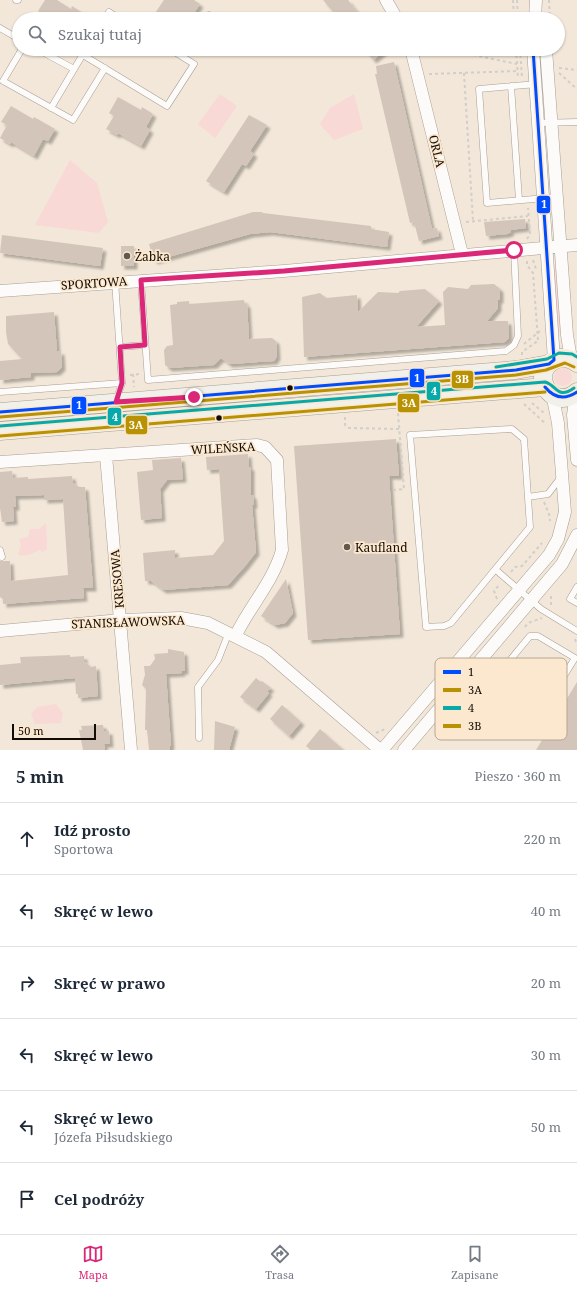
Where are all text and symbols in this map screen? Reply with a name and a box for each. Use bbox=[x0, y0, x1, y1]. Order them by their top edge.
search box bbox=[12, 12, 565, 56]
icon: search bbox=[26, 23, 48, 45]
text: Szukaj tutaj bbox=[58, 24, 142, 44]
street label: ORLA bbox=[425, 133, 449, 169]
line badge: 1 bbox=[536, 195, 551, 214]
text: 1 bbox=[541, 196, 547, 211]
route start bbox=[505, 241, 523, 259]
place label: Żabka bbox=[135, 248, 170, 265]
marker: Żabka bbox=[122, 251, 132, 261]
street label: SPORTOWA bbox=[60, 272, 128, 294]
line badge: 1 bbox=[409, 368, 425, 388]
text: 1 bbox=[414, 370, 420, 385]
line badge: 3B bbox=[451, 370, 474, 389]
text: 3B bbox=[455, 371, 469, 386]
line badge: 4 bbox=[426, 381, 441, 401]
unlabelled marker bbox=[285, 383, 295, 393]
text: 4 bbox=[431, 383, 437, 398]
route end bbox=[185, 388, 203, 406]
line badge: 3A bbox=[397, 393, 420, 413]
text: 3A bbox=[402, 395, 417, 410]
line badge: 1 bbox=[71, 396, 87, 415]
text: 1 bbox=[76, 397, 82, 412]
line badge: 4 bbox=[107, 407, 122, 426]
text: 4 bbox=[112, 409, 118, 424]
unlabelled marker bbox=[214, 413, 224, 423]
line badge: 3A bbox=[125, 415, 148, 435]
text: 3A bbox=[129, 417, 144, 432]
street label: WILEŃSKA bbox=[190, 438, 256, 458]
place label: Kaufland bbox=[355, 539, 408, 556]
marker: Kaufland bbox=[342, 542, 352, 552]
street label: KRESOWA bbox=[106, 548, 128, 609]
street label: STANISŁAWOWSKA bbox=[71, 612, 186, 632]
legend bbox=[435, 658, 567, 740]
text: 1 bbox=[468, 664, 474, 679]
text: 3A bbox=[468, 682, 482, 697]
text: 4 bbox=[468, 700, 474, 715]
text: 3B bbox=[468, 718, 481, 733]
scale bar bbox=[12, 722, 96, 741]
text: 50 m bbox=[18, 723, 44, 738]
text: 5 min bbox=[16, 765, 64, 788]
text: Pieszo · 360 m bbox=[475, 767, 561, 785]
text: Idź prosto bbox=[54, 820, 131, 840]
icon: ahead bbox=[16, 828, 38, 850]
text: 220 m bbox=[524, 830, 561, 848]
text: Sportowa bbox=[54, 840, 113, 858]
icon: left bbox=[16, 900, 38, 922]
text: Skręć w lewo bbox=[54, 901, 153, 921]
text: 40 m bbox=[531, 902, 561, 920]
icon: right bbox=[16, 972, 38, 994]
text: Skręć w prawo bbox=[54, 973, 165, 993]
text: 20 m bbox=[531, 974, 561, 992]
icon: left bbox=[16, 1044, 38, 1066]
text: Skręć w lewo bbox=[54, 1045, 153, 1065]
text: 30 m bbox=[531, 1046, 561, 1064]
text: Skręć w lewo bbox=[54, 1108, 153, 1128]
icon: left bbox=[16, 1116, 38, 1138]
text: 50 m bbox=[531, 1118, 561, 1136]
text: Józefa Piłsudskiego bbox=[54, 1128, 173, 1146]
icon: arrive bbox=[16, 1188, 38, 1210]
text: Cel podróży bbox=[54, 1189, 144, 1209]
tab: Mapa bbox=[79, 1243, 108, 1282]
tab: Trasa bbox=[265, 1243, 294, 1282]
tab: Zapisane bbox=[451, 1243, 498, 1282]

